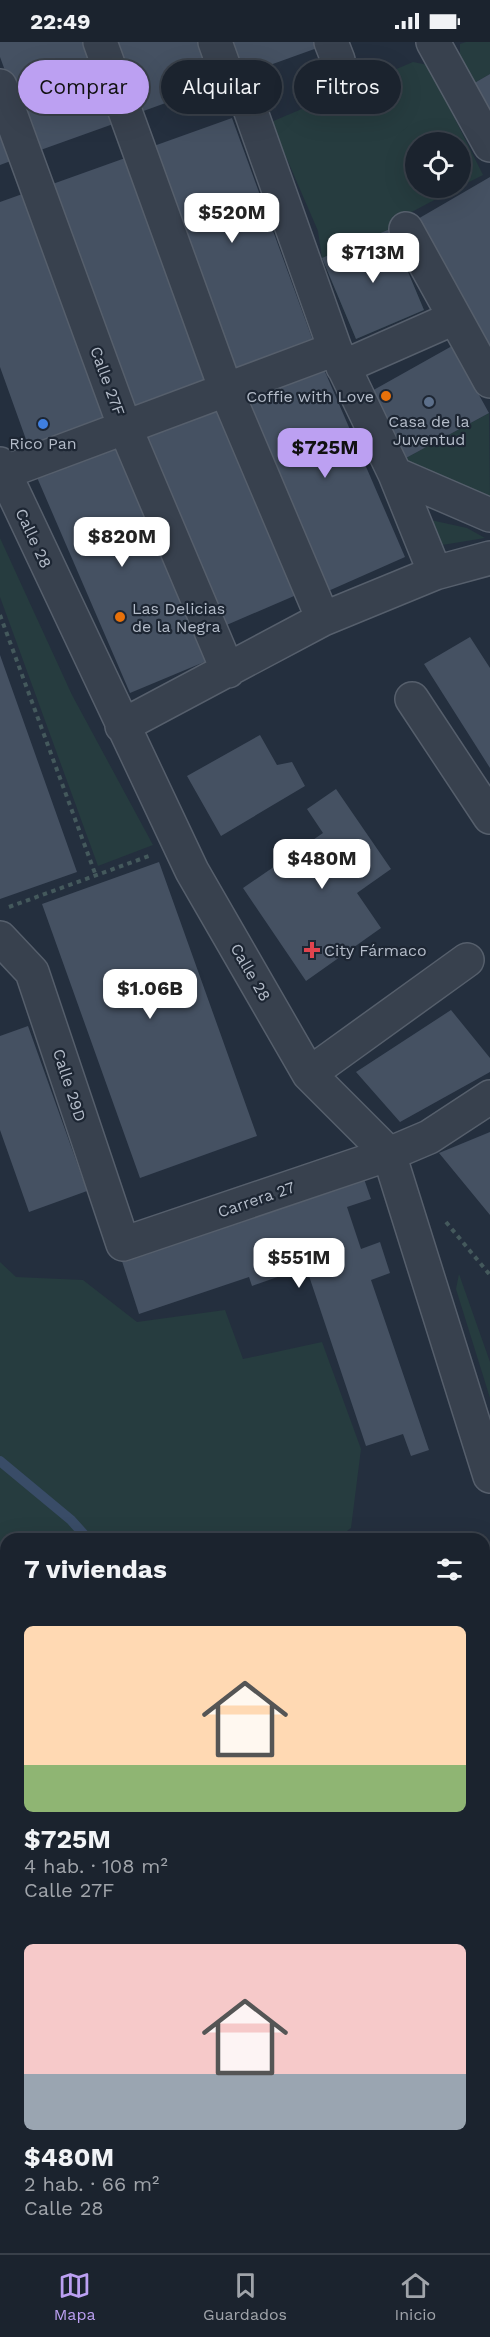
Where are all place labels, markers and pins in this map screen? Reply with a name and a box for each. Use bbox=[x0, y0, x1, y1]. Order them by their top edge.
pin: $520M bbox=[190, 193, 274, 244]
pin: $713M bbox=[331, 233, 415, 284]
place label: Coffie with Love bbox=[246, 387, 374, 406]
marker: Coffie with Love bbox=[379, 389, 393, 403]
marker: Casa de la Juventud bbox=[422, 395, 436, 409]
place label: Casa de la Juventud bbox=[388, 412, 470, 449]
marker: Rico Pan bbox=[36, 417, 50, 431]
pin: $725M bbox=[283, 428, 367, 479]
place label: Rico Pan bbox=[9, 434, 77, 453]
pin: $820M bbox=[80, 517, 164, 568]
place label: Las Delicias de la Negra bbox=[132, 599, 225, 636]
marker: Las Delicias de la Negra bbox=[113, 610, 127, 624]
pin: $480M bbox=[280, 839, 364, 890]
place label: City Fármaco bbox=[324, 941, 427, 960]
marker: City Fármaco bbox=[305, 943, 319, 957]
pin: $1.06B bbox=[101, 969, 199, 1020]
pin: $551M bbox=[257, 1238, 341, 1289]

